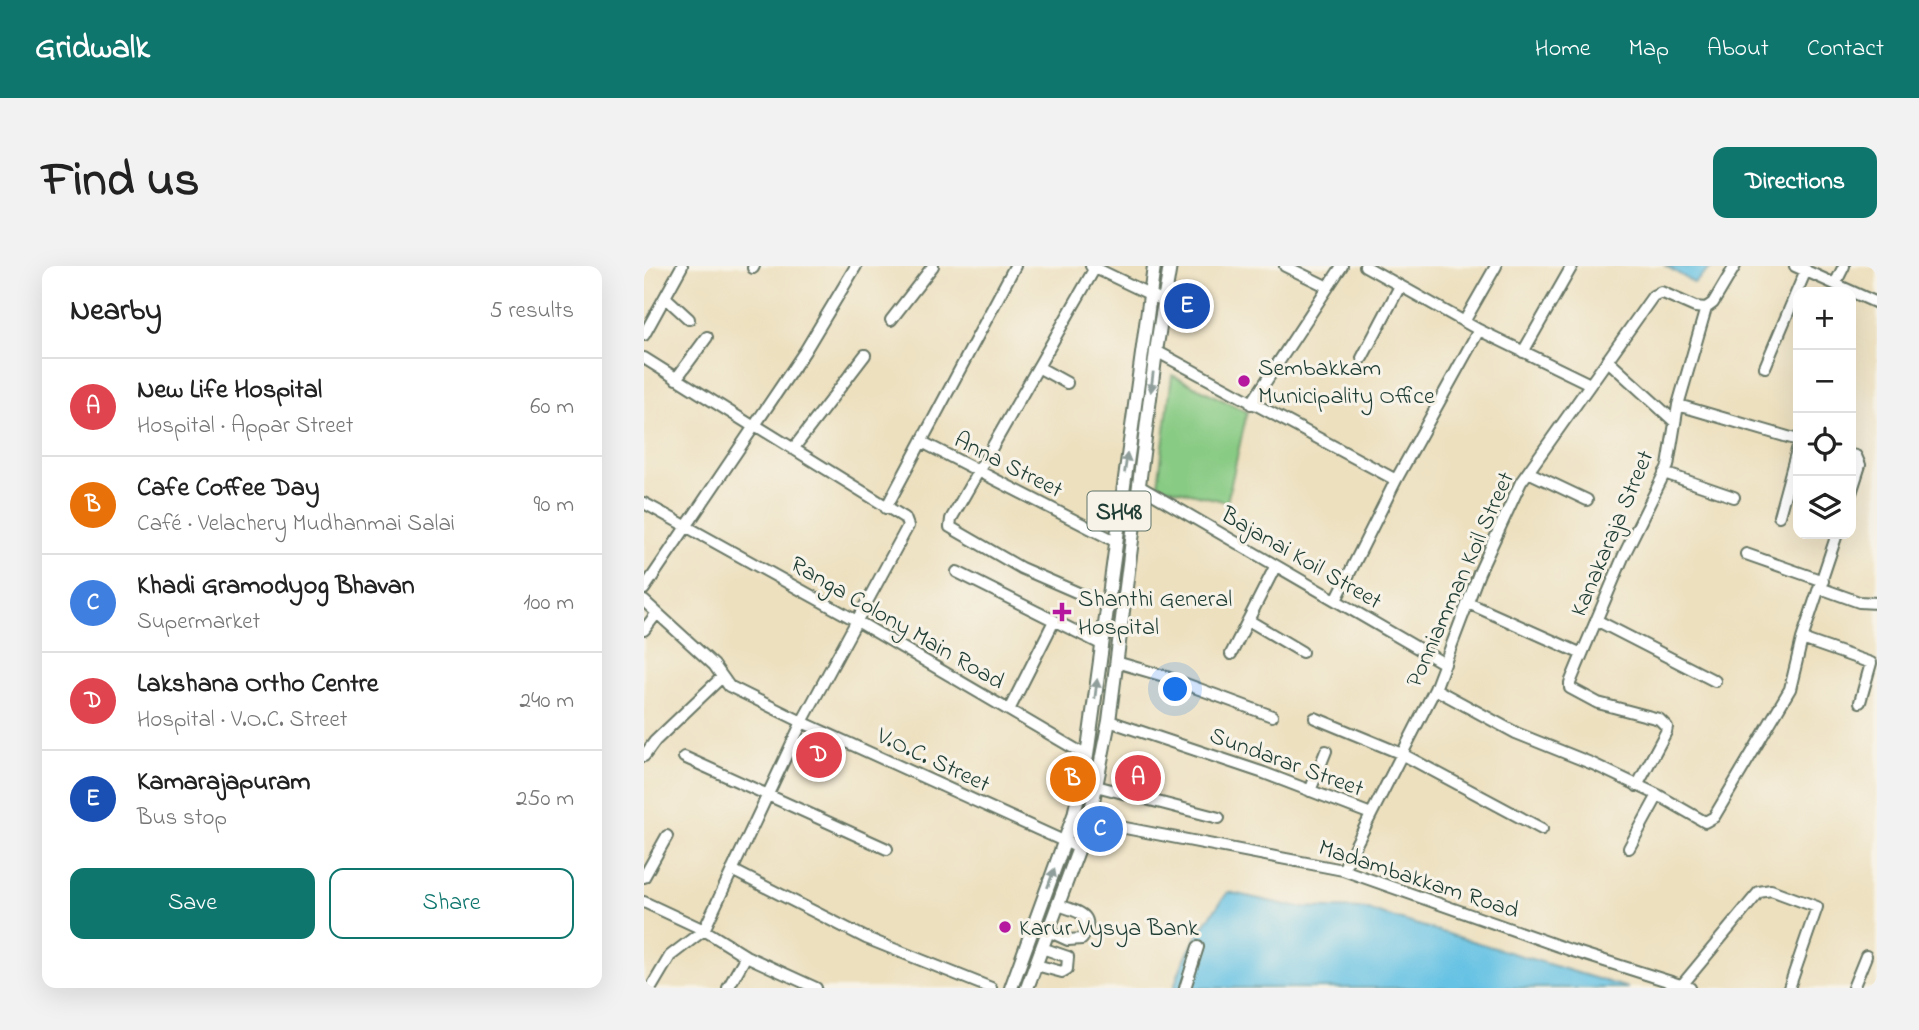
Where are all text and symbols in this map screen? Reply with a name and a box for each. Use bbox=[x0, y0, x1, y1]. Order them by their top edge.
text: Gridwalk bbox=[35, 25, 150, 73]
text: Home bbox=[1535, 32, 1591, 67]
text: Map bbox=[1629, 32, 1669, 67]
text: About bbox=[1707, 32, 1769, 67]
text: Contact bbox=[1807, 32, 1884, 67]
text: Find us bbox=[42, 146, 199, 218]
button: Directions bbox=[1713, 147, 1877, 218]
pin: E bbox=[1164, 280, 1210, 332]
map controls bbox=[1793, 287, 1856, 539]
button: + bbox=[1793, 287, 1856, 350]
text: Nearby bbox=[70, 290, 162, 334]
text: 5 results bbox=[490, 295, 574, 328]
button: − bbox=[1793, 350, 1856, 413]
place label: Sembakkam Municipality Office bbox=[1258, 352, 1435, 416]
one-way arrow bbox=[1147, 371, 1158, 393]
text: New Life Hospital bbox=[137, 372, 322, 410]
marker: Sembakkam Municipality Office bbox=[1236, 373, 1252, 389]
text: A bbox=[86, 391, 100, 424]
text: 60 m bbox=[530, 391, 574, 424]
text: Hospital · Appar Street bbox=[137, 410, 354, 443]
button: locate bbox=[1793, 413, 1856, 476]
street label: Anna Street bbox=[947, 424, 1068, 509]
street label: Kanakaraja Street bbox=[1563, 445, 1664, 623]
one-way arrow bbox=[1120, 452, 1131, 474]
street label: Ponniamman Koil Street bbox=[1398, 467, 1525, 694]
text: Cafe Coffee Day bbox=[137, 470, 319, 508]
button: layers bbox=[1793, 476, 1856, 539]
text: B bbox=[85, 489, 101, 522]
text: 90 m bbox=[534, 489, 574, 522]
road number: SH48 bbox=[1088, 492, 1150, 530]
street label: Bajanai Koil Street bbox=[1213, 498, 1388, 620]
text: Café · Velachery Mudhanmai Salai bbox=[137, 508, 455, 541]
street label: Ranga Colony Main Road bbox=[783, 548, 1011, 701]
text: Khadi Gramodyog Bhavan bbox=[137, 568, 415, 606]
place label: Shanthi General Hospital bbox=[1078, 583, 1232, 646]
text: C bbox=[87, 587, 99, 620]
text: 100 m bbox=[523, 587, 574, 620]
marker: Shanthi General Hospital bbox=[1052, 602, 1072, 622]
text: Supermarket bbox=[137, 606, 260, 639]
text: Lakshana Ortho Centre bbox=[137, 666, 378, 704]
your location bbox=[1158, 672, 1192, 706]
one-way arrow bbox=[1090, 677, 1101, 699]
text: D bbox=[85, 685, 101, 718]
text: 240 m bbox=[520, 685, 574, 718]
text: Hospital · V.O.C. Street bbox=[137, 704, 347, 737]
street label: V.O.C. Street bbox=[870, 719, 995, 803]
street label: Sundarar Street bbox=[1204, 719, 1368, 807]
pin: D bbox=[796, 729, 842, 781]
pin: A bbox=[1115, 752, 1161, 804]
pin: B bbox=[1050, 753, 1096, 805]
text: Kamarajapuram bbox=[137, 764, 310, 802]
text: E bbox=[86, 783, 100, 816]
text: 250 m bbox=[516, 783, 574, 816]
text: Bus stop bbox=[137, 802, 227, 835]
pin: C bbox=[1077, 803, 1123, 855]
street label: Madambakkam Road bbox=[1313, 831, 1524, 929]
one-way arrow bbox=[1046, 867, 1057, 888]
button: Save bbox=[70, 868, 315, 939]
button: Share bbox=[329, 868, 574, 939]
place label: Karur Vysya Bank bbox=[1019, 912, 1199, 948]
marker: Karur Vysya Bank bbox=[997, 919, 1013, 935]

